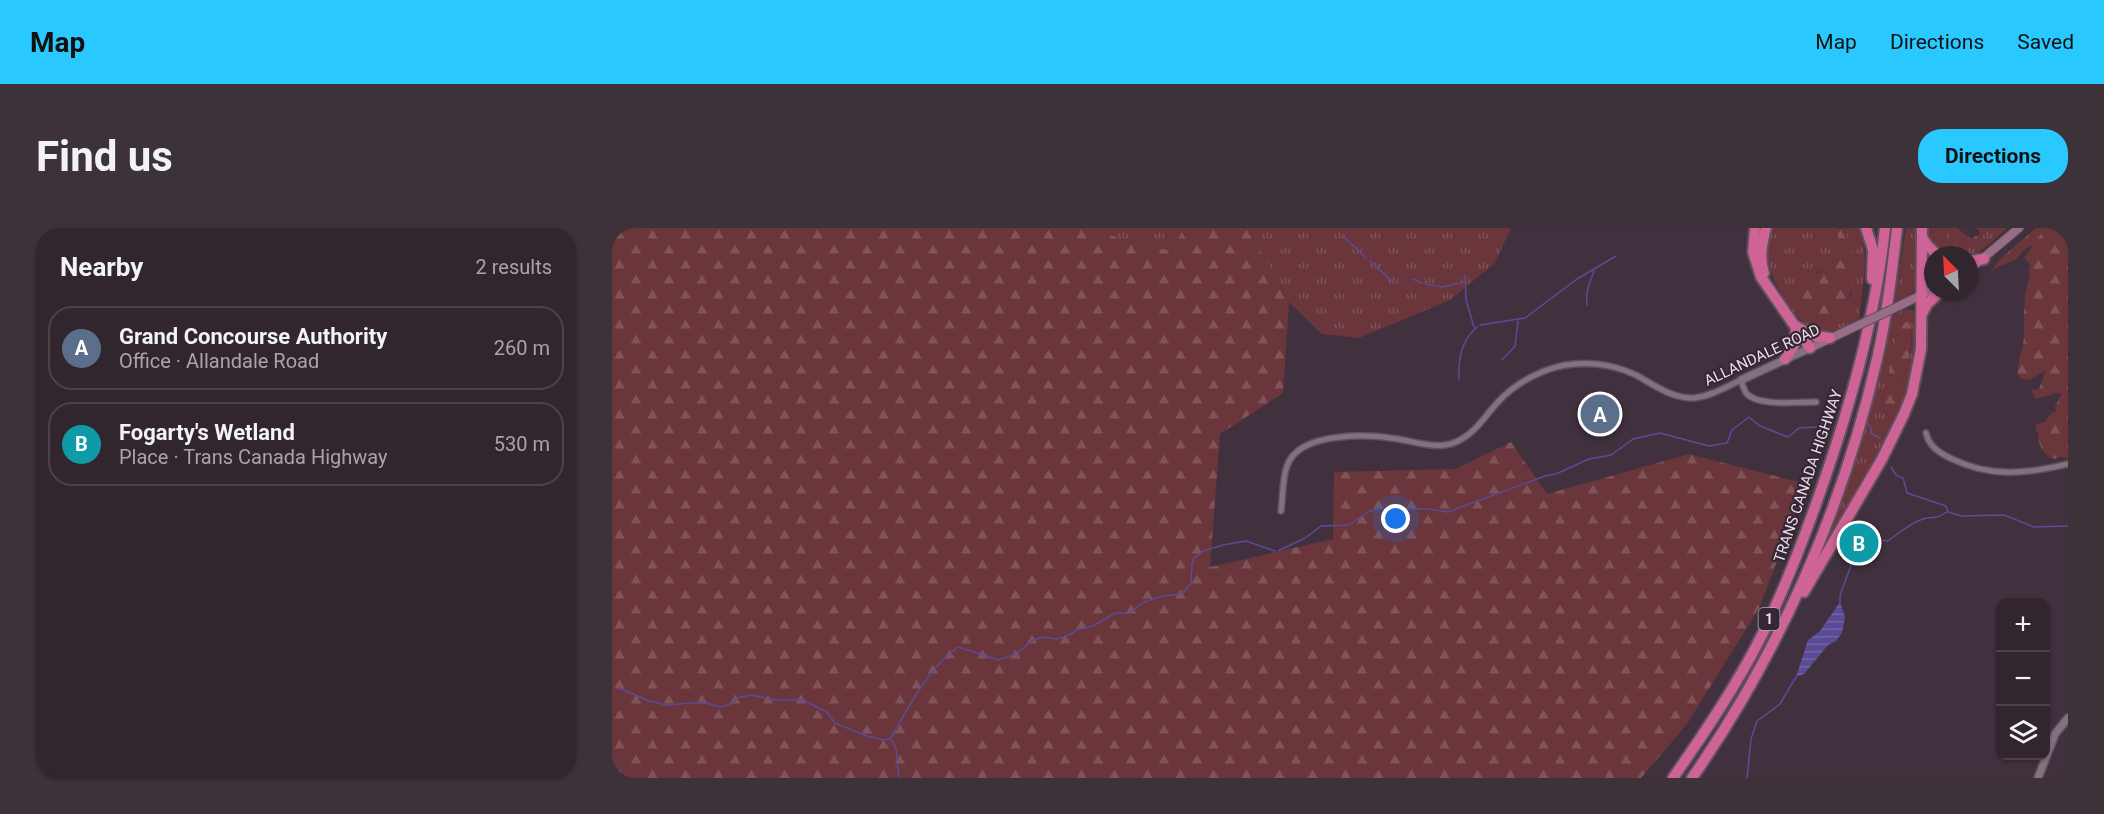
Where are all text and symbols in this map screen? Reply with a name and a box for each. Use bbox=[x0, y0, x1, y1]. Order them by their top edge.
text: Map bbox=[30, 26, 85, 59]
text: Map bbox=[1815, 30, 1857, 54]
text: Directions bbox=[1890, 30, 1984, 54]
text: Saved bbox=[2017, 30, 2074, 54]
button: Directions bbox=[1918, 129, 2068, 183]
text: Find us bbox=[36, 132, 173, 181]
north arrow bbox=[1924, 246, 1978, 300]
text: Nearby bbox=[60, 252, 143, 282]
text: 2 results bbox=[476, 255, 552, 279]
street label: ALLANDALE ROAD bbox=[1701, 320, 1823, 390]
text: Grand Concourse Authority bbox=[119, 324, 387, 349]
text: A bbox=[75, 336, 88, 360]
text: 260 m bbox=[494, 336, 550, 360]
text: Office · Allandale Road bbox=[119, 349, 319, 373]
street label: TRANS CANADA HIGHWAY bbox=[1770, 387, 1846, 565]
pin: A bbox=[1580, 392, 1620, 436]
text: Fogarty's Wetland bbox=[119, 420, 295, 445]
text: B bbox=[75, 432, 88, 456]
text: 530 m bbox=[494, 432, 550, 456]
text: Place · Trans Canada Highway bbox=[119, 445, 388, 469]
your location bbox=[1381, 504, 1410, 533]
pin: B bbox=[1840, 520, 1878, 566]
map controls bbox=[1996, 598, 2050, 760]
button: + bbox=[1996, 598, 2050, 652]
road number: 1 bbox=[1758, 608, 1780, 630]
button: − bbox=[1996, 652, 2050, 706]
button: layers bbox=[1996, 706, 2050, 760]

